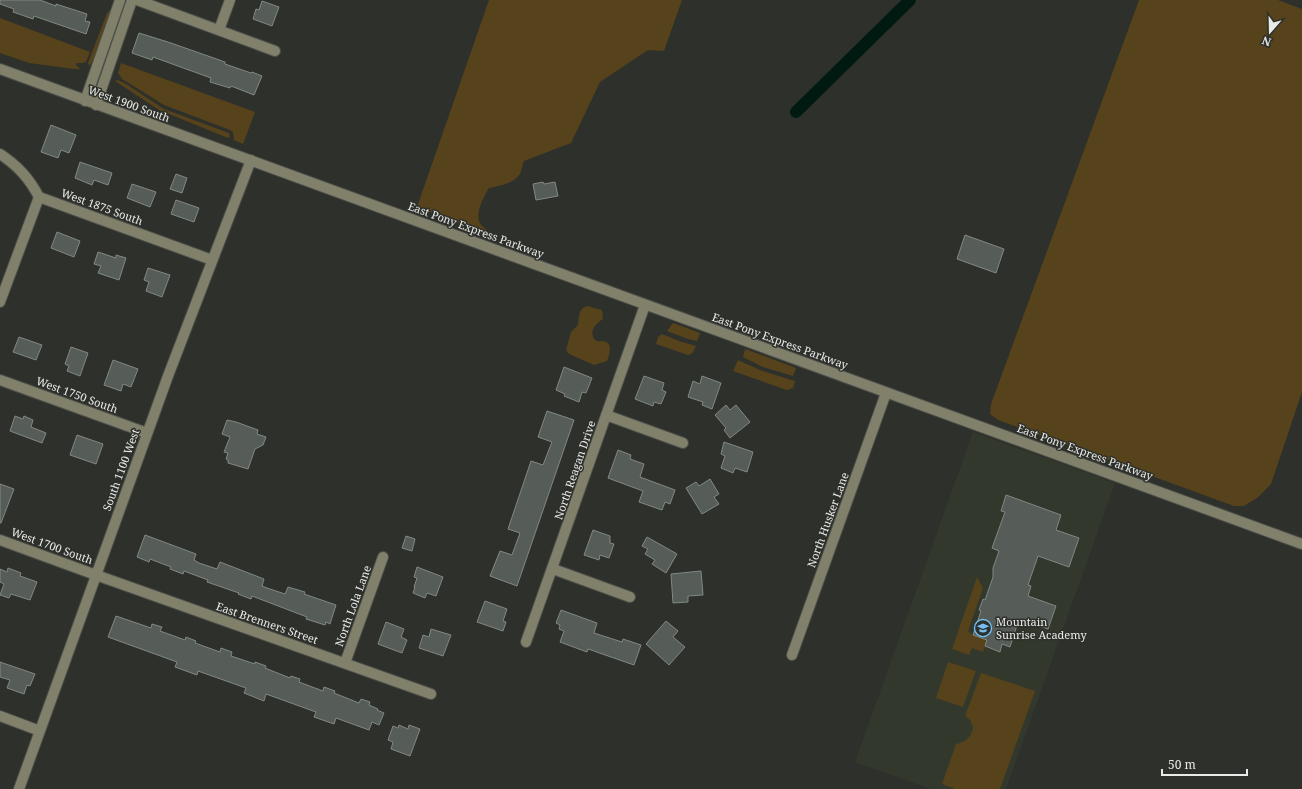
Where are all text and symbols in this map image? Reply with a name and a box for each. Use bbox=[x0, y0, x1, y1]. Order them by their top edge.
north arrow bbox=[1250, 12, 1290, 52]
text: N bbox=[1259, 33, 1273, 50]
street label: West 1900 South bbox=[86, 82, 172, 125]
street label: West 1875 South bbox=[59, 185, 145, 228]
street label: East Pony Express Parkway bbox=[406, 198, 547, 261]
street label: East Pony Express Parkway bbox=[710, 309, 851, 372]
street label: West 1750 South bbox=[34, 373, 120, 416]
street label: North Reagan Drive bbox=[551, 418, 599, 521]
street label: East Pony Express Parkway bbox=[1015, 420, 1156, 483]
street label: South 1100 West bbox=[99, 427, 142, 513]
street label: North Husker Lane bbox=[803, 470, 852, 570]
street label: West 1700 South bbox=[9, 524, 95, 567]
street label: North Lola Lane bbox=[331, 563, 374, 648]
street label: East Brenners Street bbox=[214, 598, 320, 647]
place label: Mountain Sunrise Academy bbox=[996, 614, 1087, 642]
school or university icon: Mountain Sunrise Academy bbox=[973, 618, 993, 638]
scale bar bbox=[1162, 751, 1247, 777]
text: 50 m bbox=[1168, 756, 1196, 773]

